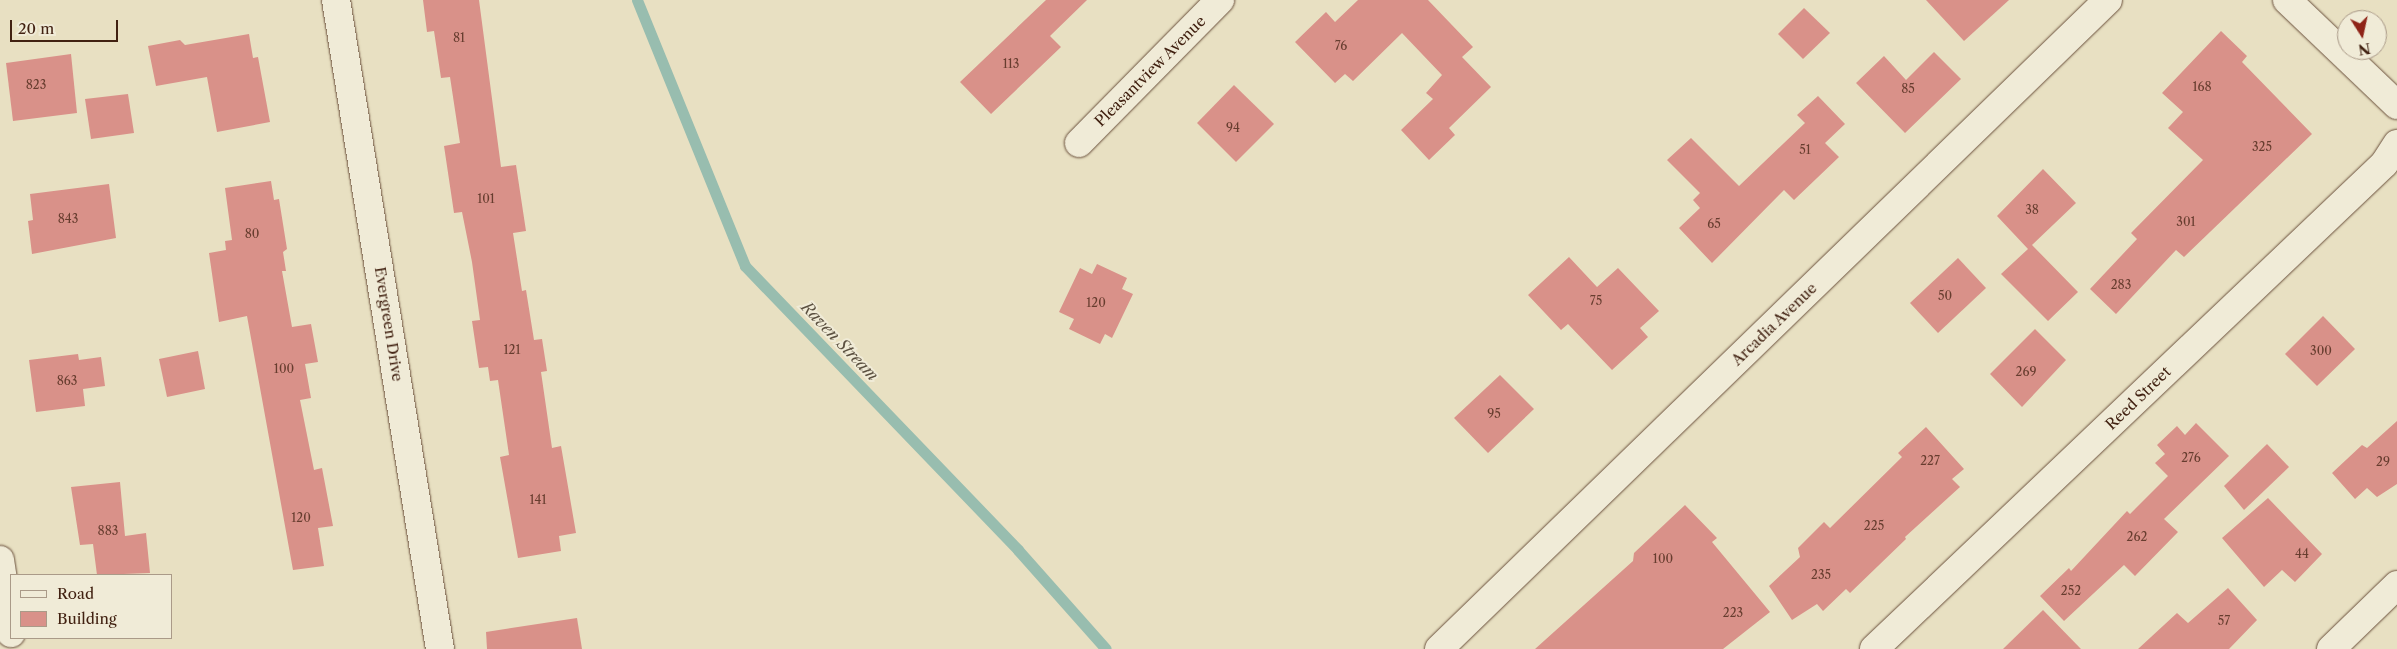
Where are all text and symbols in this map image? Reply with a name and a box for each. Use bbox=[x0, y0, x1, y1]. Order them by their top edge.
scale bar bbox=[12, 10, 120, 42]
north arrow bbox=[2337, 10, 2387, 60]
street label: Pleasantview Avenue bbox=[1090, 11, 1210, 131]
text: 20 m bbox=[18, 19, 54, 38]
house number: 81 bbox=[453, 31, 465, 45]
house number: 76 bbox=[1335, 39, 1347, 53]
text: N bbox=[2357, 39, 2372, 59]
house number: 113 bbox=[1003, 57, 1019, 71]
house number: 823 bbox=[26, 78, 46, 92]
house number: 168 bbox=[2192, 80, 2212, 94]
house number: 85 bbox=[1901, 82, 1915, 96]
house number: 94 bbox=[1226, 121, 1240, 135]
house number: 325 bbox=[2252, 140, 2272, 154]
house number: 51 bbox=[1799, 143, 1811, 157]
house number: 101 bbox=[477, 192, 495, 206]
house number: 38 bbox=[2025, 203, 2039, 217]
house number: 843 bbox=[58, 212, 78, 226]
house number: 301 bbox=[2176, 215, 2196, 229]
house number: 65 bbox=[1707, 217, 1721, 231]
house number: 80 bbox=[245, 227, 259, 241]
street label: Evergreen Drive bbox=[371, 265, 407, 383]
house number: 283 bbox=[2111, 278, 2131, 292]
street label: Arcadia Avenue bbox=[1727, 279, 1821, 369]
house number: 50 bbox=[1938, 289, 1952, 303]
house number: 75 bbox=[1590, 294, 1602, 308]
house number: 120 bbox=[1086, 296, 1106, 310]
water label: Raven Stream bbox=[797, 297, 883, 385]
house number: 121 bbox=[504, 343, 520, 357]
house number: 300 bbox=[2310, 344, 2332, 358]
house number: 100 bbox=[274, 362, 294, 376]
street label: Reed Street bbox=[2102, 363, 2174, 433]
house number: 269 bbox=[2016, 365, 2036, 379]
house number: 863 bbox=[57, 374, 77, 388]
house number: 95 bbox=[1487, 407, 1501, 421]
house number: 276 bbox=[2181, 451, 2201, 465]
house number: 227 bbox=[1920, 454, 1940, 468]
house number: 29 bbox=[2376, 455, 2390, 469]
house number: 141 bbox=[529, 493, 547, 507]
house number: 120 bbox=[291, 511, 311, 525]
house number: 225 bbox=[1864, 519, 1884, 533]
house number: 883 bbox=[98, 524, 118, 538]
house number: 262 bbox=[2127, 530, 2147, 544]
house number: 44 bbox=[2295, 547, 2309, 561]
house number: 100 bbox=[1653, 552, 1673, 566]
house number: 235 bbox=[1811, 568, 1831, 582]
legend bbox=[10, 574, 172, 639]
text: Road bbox=[57, 584, 94, 603]
house number: 252 bbox=[2061, 584, 2081, 598]
house number: 223 bbox=[1723, 606, 1743, 620]
text: Building bbox=[57, 609, 117, 628]
house number: 57 bbox=[2218, 614, 2230, 628]

